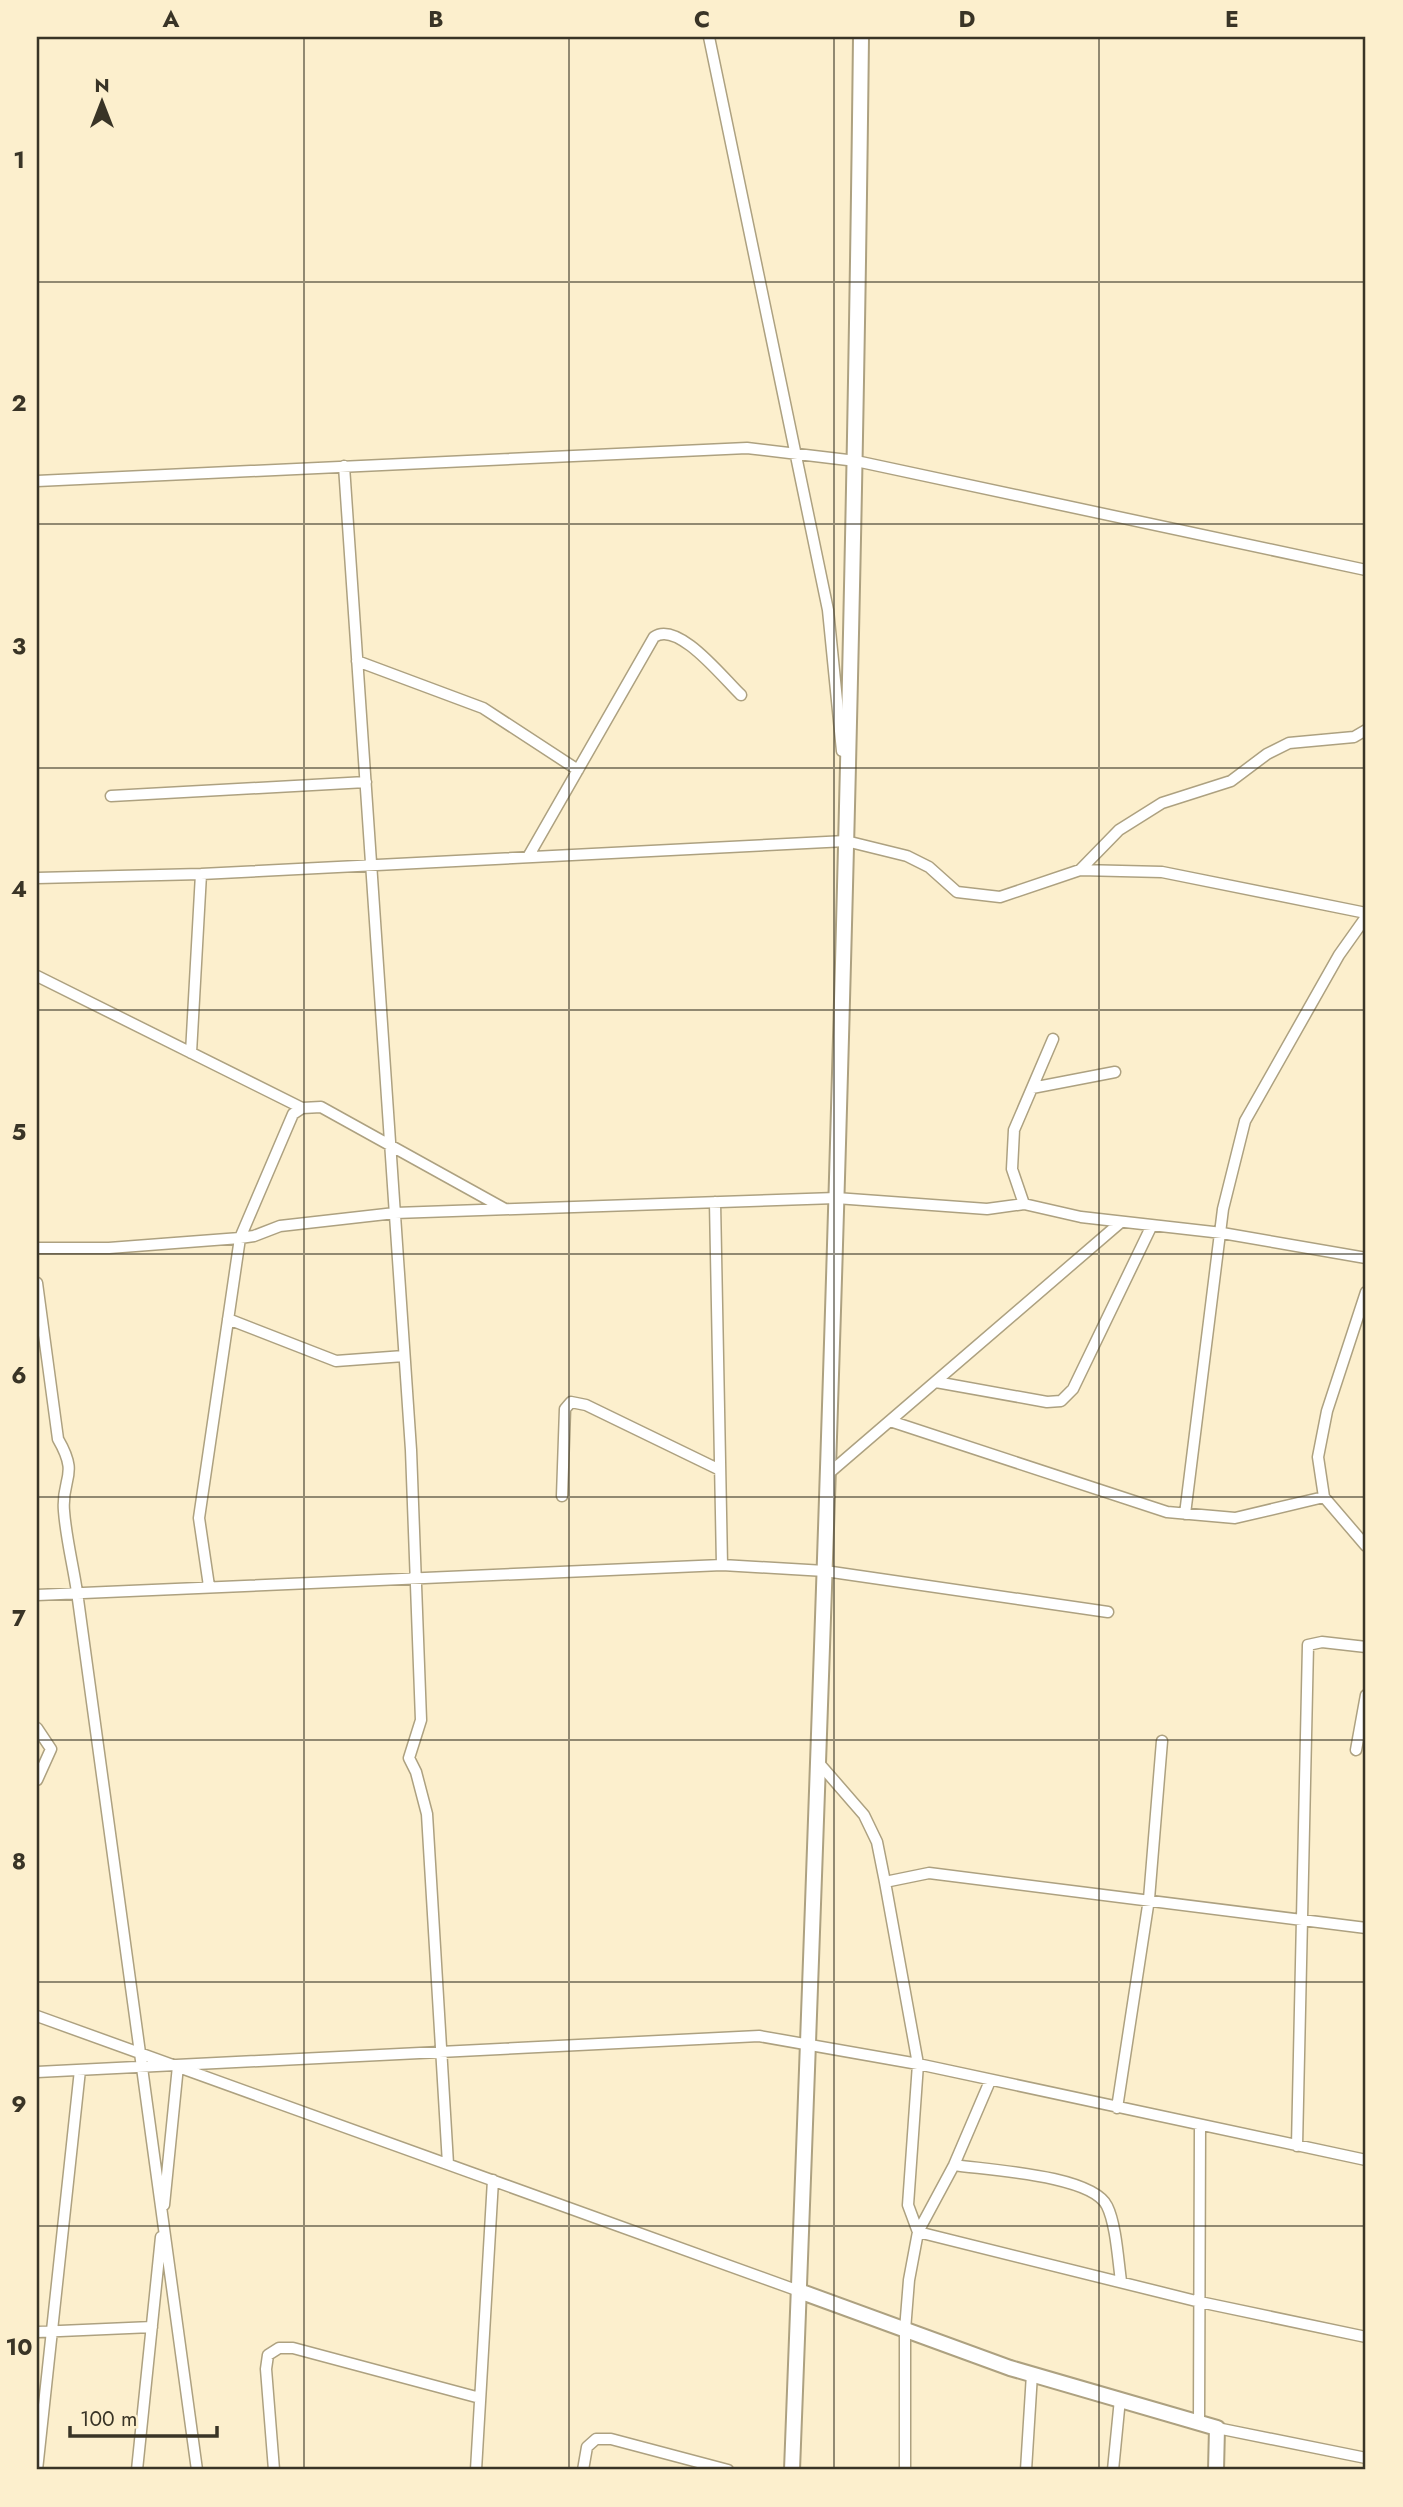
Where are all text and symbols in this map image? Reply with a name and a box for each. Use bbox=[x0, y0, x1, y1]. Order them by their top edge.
text: A bbox=[162, 2, 180, 36]
text: B bbox=[428, 2, 444, 36]
text: C bbox=[694, 2, 710, 36]
text: D bbox=[959, 2, 976, 36]
text: E bbox=[1225, 2, 1239, 36]
north arrow bbox=[66, 66, 136, 136]
text: N bbox=[94, 72, 110, 99]
text: 1 bbox=[13, 143, 25, 177]
text: 2 bbox=[11, 386, 27, 420]
text: 3 bbox=[12, 629, 26, 663]
text: 4 bbox=[11, 872, 27, 906]
text: 5 bbox=[12, 1115, 26, 1149]
text: 6 bbox=[11, 1358, 27, 1392]
text: 7 bbox=[12, 1601, 26, 1635]
text: 8 bbox=[12, 1844, 26, 1878]
text: 9 bbox=[11, 2087, 27, 2121]
text: 10 bbox=[6, 2330, 32, 2364]
scale bar bbox=[70, 2395, 217, 2439]
text: 100 m bbox=[80, 2404, 137, 2434]

